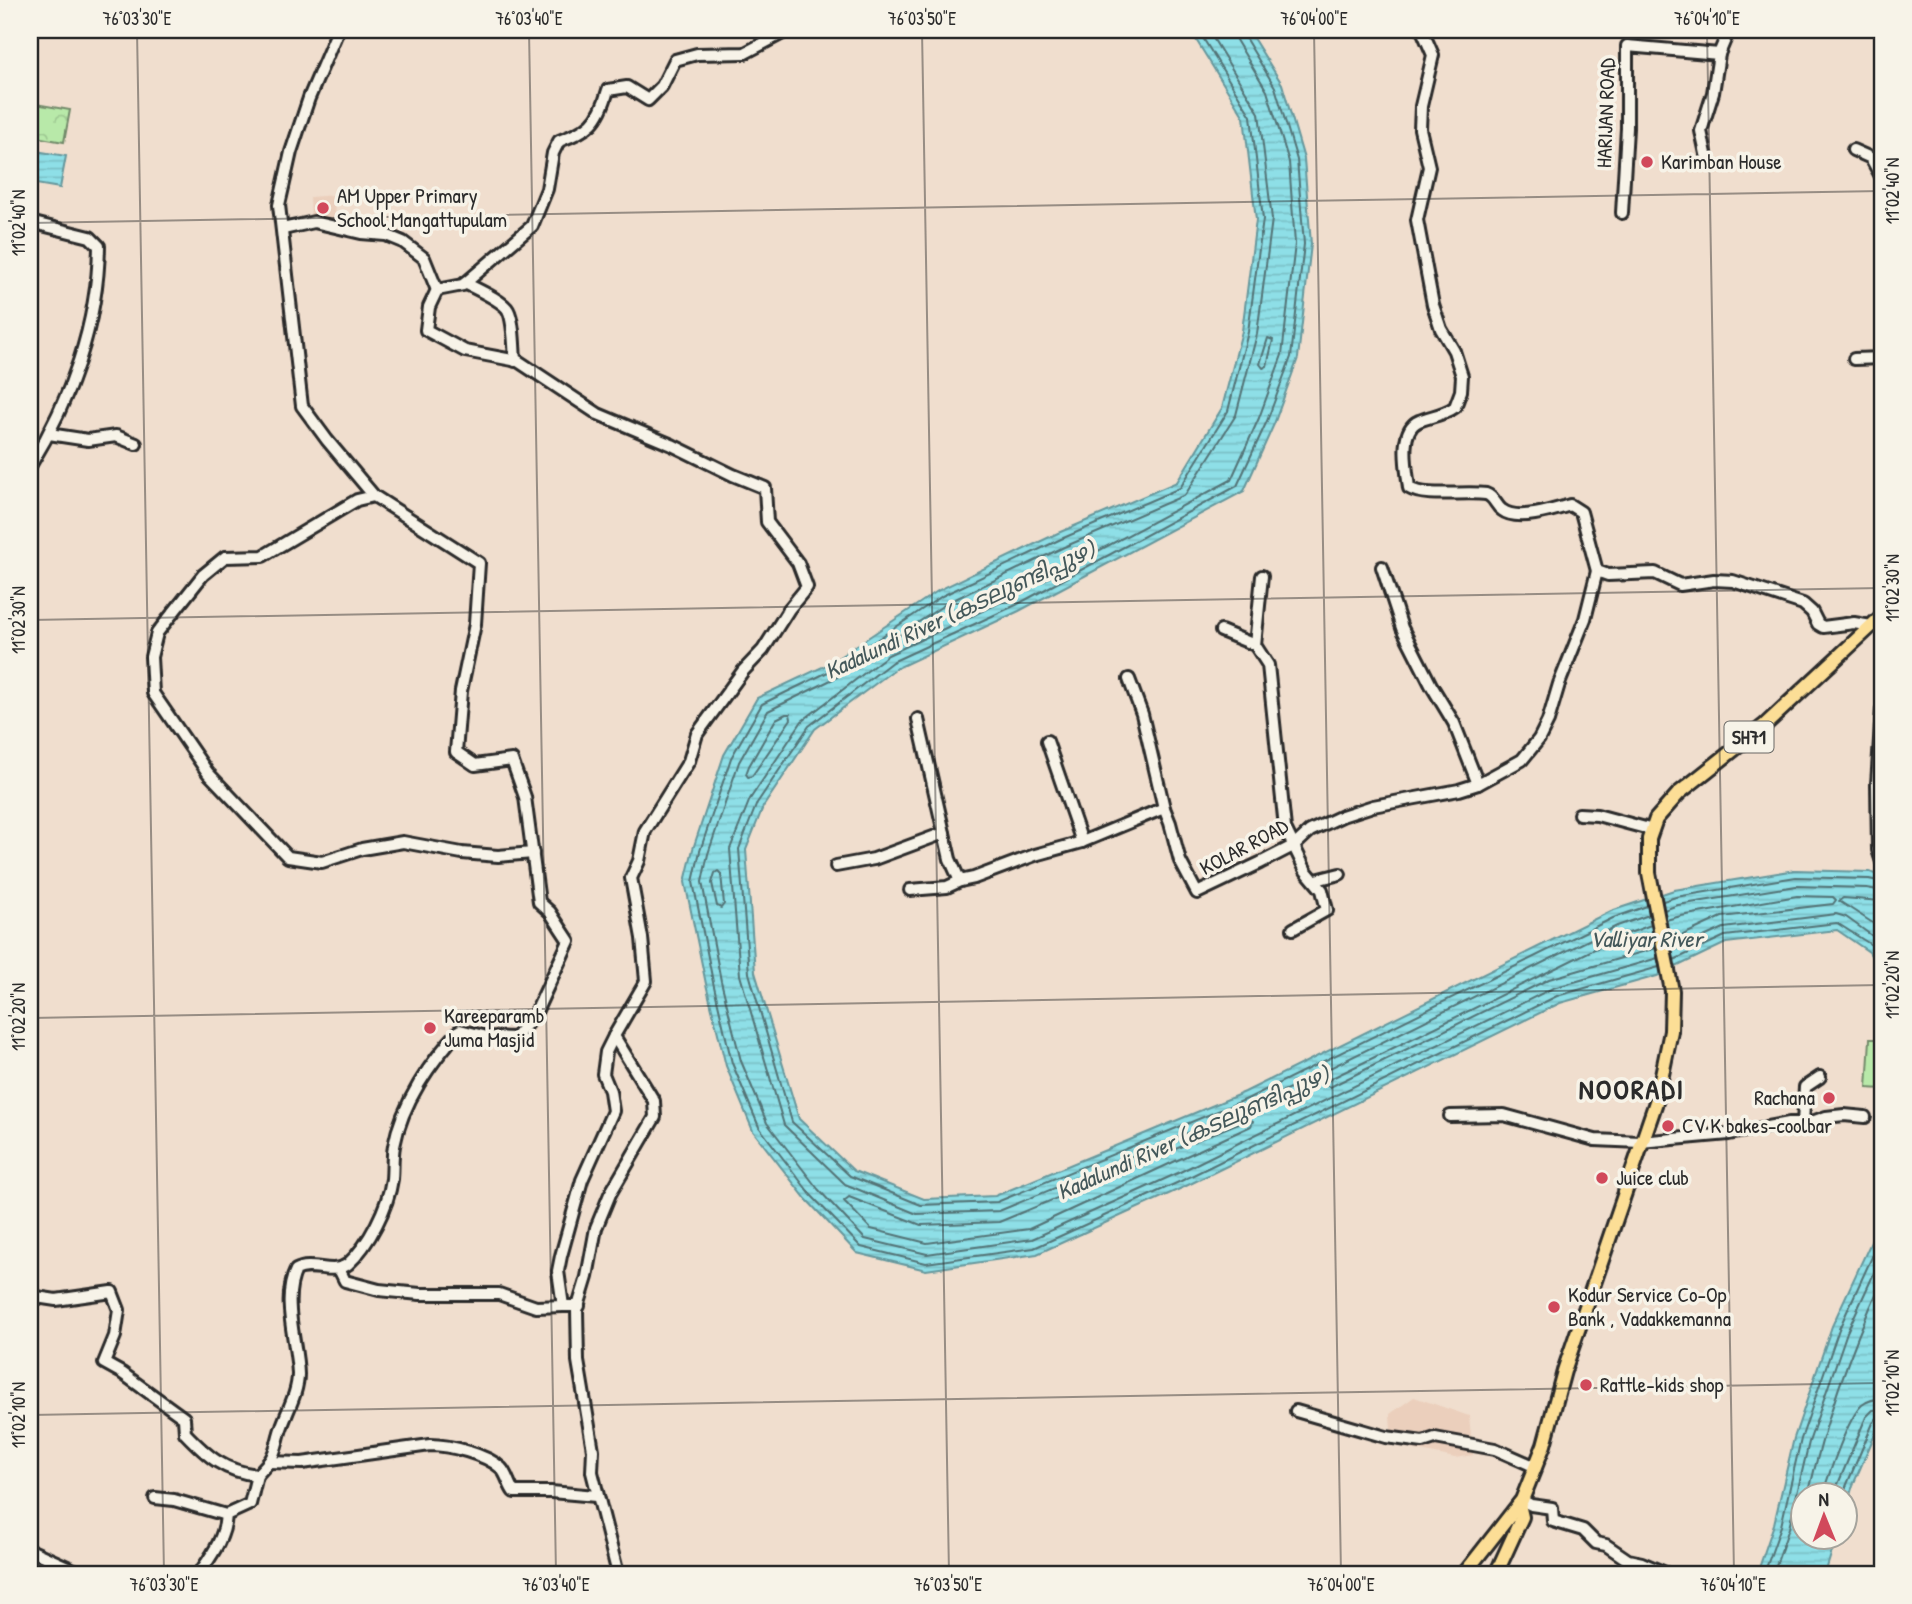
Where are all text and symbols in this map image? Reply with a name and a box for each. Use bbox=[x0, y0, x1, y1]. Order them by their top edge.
text: 76°03'30"E bbox=[103, 6, 171, 31]
text: 76°03'40"E bbox=[495, 6, 563, 31]
text: 76°03'50"E bbox=[888, 6, 956, 31]
text: 76°04'00"E bbox=[1280, 6, 1348, 31]
text: 76°04'10"E bbox=[1674, 6, 1740, 31]
street label: HARIJAN ROAD bbox=[1589, 57, 1622, 168]
place label: Karimban House bbox=[1661, 147, 1782, 176]
marker: Karimban House bbox=[1639, 154, 1655, 170]
text: 11°02'40"N bbox=[1880, 158, 1905, 224]
place label: AM Upper Primary School Mangattupulam bbox=[337, 181, 507, 234]
text: 11°02'40"N bbox=[6, 190, 31, 256]
marker: AM Upper Primary School Mangattupulam bbox=[315, 200, 331, 216]
water label: Kadalundi River (കടലുണ്ടിപ്പുഴ) bbox=[819, 532, 1102, 687]
text: 11°02'30"N bbox=[1880, 554, 1905, 622]
text: 11°02'30"N bbox=[6, 586, 31, 654]
road number: SH71 bbox=[1724, 722, 1774, 752]
street label: KOLAR ROAD bbox=[1194, 811, 1293, 882]
water label: Valliyar River bbox=[1590, 923, 1705, 955]
text: 11°02'20"N bbox=[1880, 951, 1905, 1019]
text: 11°02'20"N bbox=[6, 983, 31, 1051]
place label: Kareeparamb Juma Masjid bbox=[444, 1001, 545, 1054]
marker: Kareeparamb Juma Masjid bbox=[422, 1020, 438, 1036]
water label: Kadalundi River (കടലുണ്ടിപ്പുഴ) bbox=[1052, 1058, 1336, 1208]
district label: NOORADI bbox=[1579, 1070, 1685, 1108]
place label: Rachana bbox=[1754, 1083, 1815, 1112]
marker: Rachana bbox=[1821, 1090, 1837, 1106]
place label: CV K bakes-coolbar bbox=[1682, 1111, 1832, 1140]
marker: CV K bakes-coolbar bbox=[1660, 1118, 1676, 1134]
place label: Juice club bbox=[1616, 1163, 1689, 1192]
marker: Juice club bbox=[1594, 1170, 1610, 1186]
place label: Kodur Service Co-Op Bank , Vadakkemanna bbox=[1568, 1280, 1731, 1333]
marker: Kodur Service Co-Op Bank , Vadakkemanna bbox=[1546, 1299, 1562, 1315]
text: 11°02'10"N bbox=[1880, 1350, 1905, 1416]
place label: Rattle-kids shop bbox=[1600, 1370, 1724, 1399]
marker: Rattle-kids shop bbox=[1578, 1377, 1594, 1393]
text: 11°02'10"N bbox=[6, 1382, 31, 1448]
north arrow bbox=[1790, 1482, 1860, 1552]
text: N bbox=[1818, 1486, 1829, 1512]
text: 76°03'30"E bbox=[130, 1572, 198, 1597]
text: 76°03'40"E bbox=[522, 1572, 590, 1597]
text: 76°03'50"E bbox=[914, 1572, 982, 1597]
text: 76°04'00"E bbox=[1307, 1572, 1375, 1597]
text: 76°04'10"E bbox=[1700, 1572, 1766, 1597]

